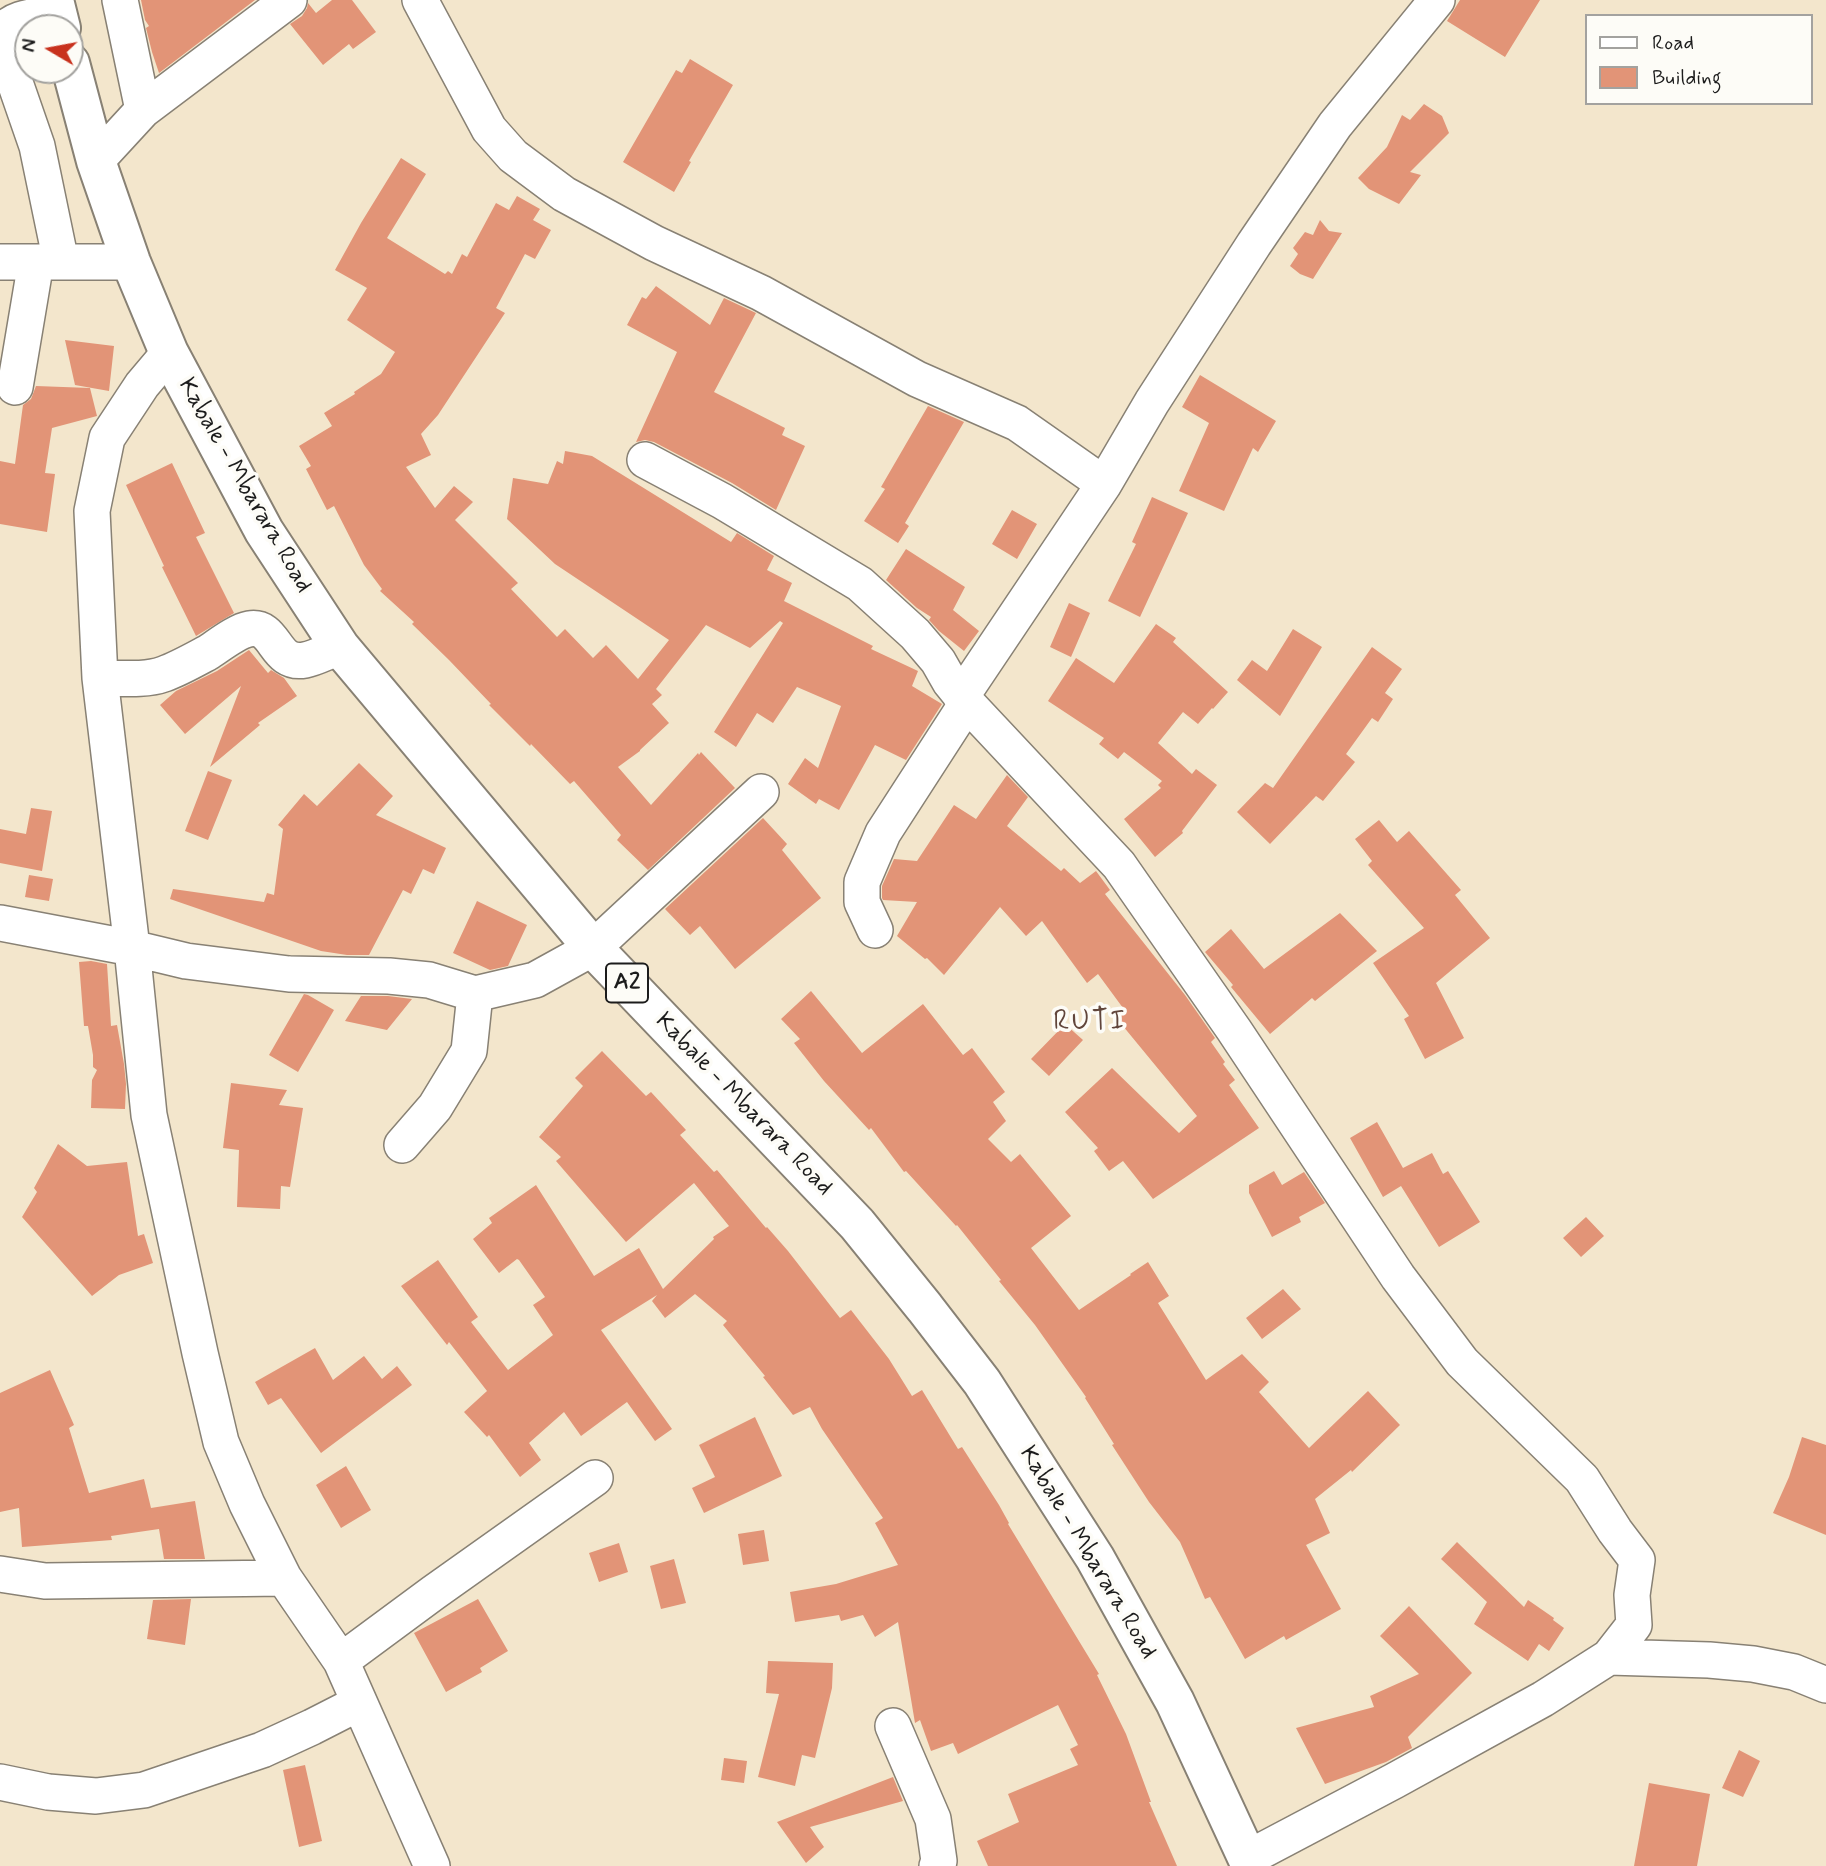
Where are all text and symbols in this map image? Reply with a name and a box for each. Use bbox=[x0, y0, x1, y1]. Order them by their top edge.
north arrow bbox=[14, 14, 84, 84]
legend bbox=[1584, 14, 1812, 105]
text: Road bbox=[1652, 29, 1694, 57]
text: N bbox=[16, 37, 43, 54]
text: Building bbox=[1652, 64, 1722, 92]
street label: Kabale - Mbarara Road bbox=[171, 374, 317, 598]
road number: A2 bbox=[606, 964, 648, 1002]
district label: RUTI bbox=[1052, 1006, 1128, 1040]
street label: Kabale - Mbarara Road bbox=[648, 1008, 838, 1202]
street label: Kabale - Mbarara Road bbox=[1012, 1441, 1162, 1665]

